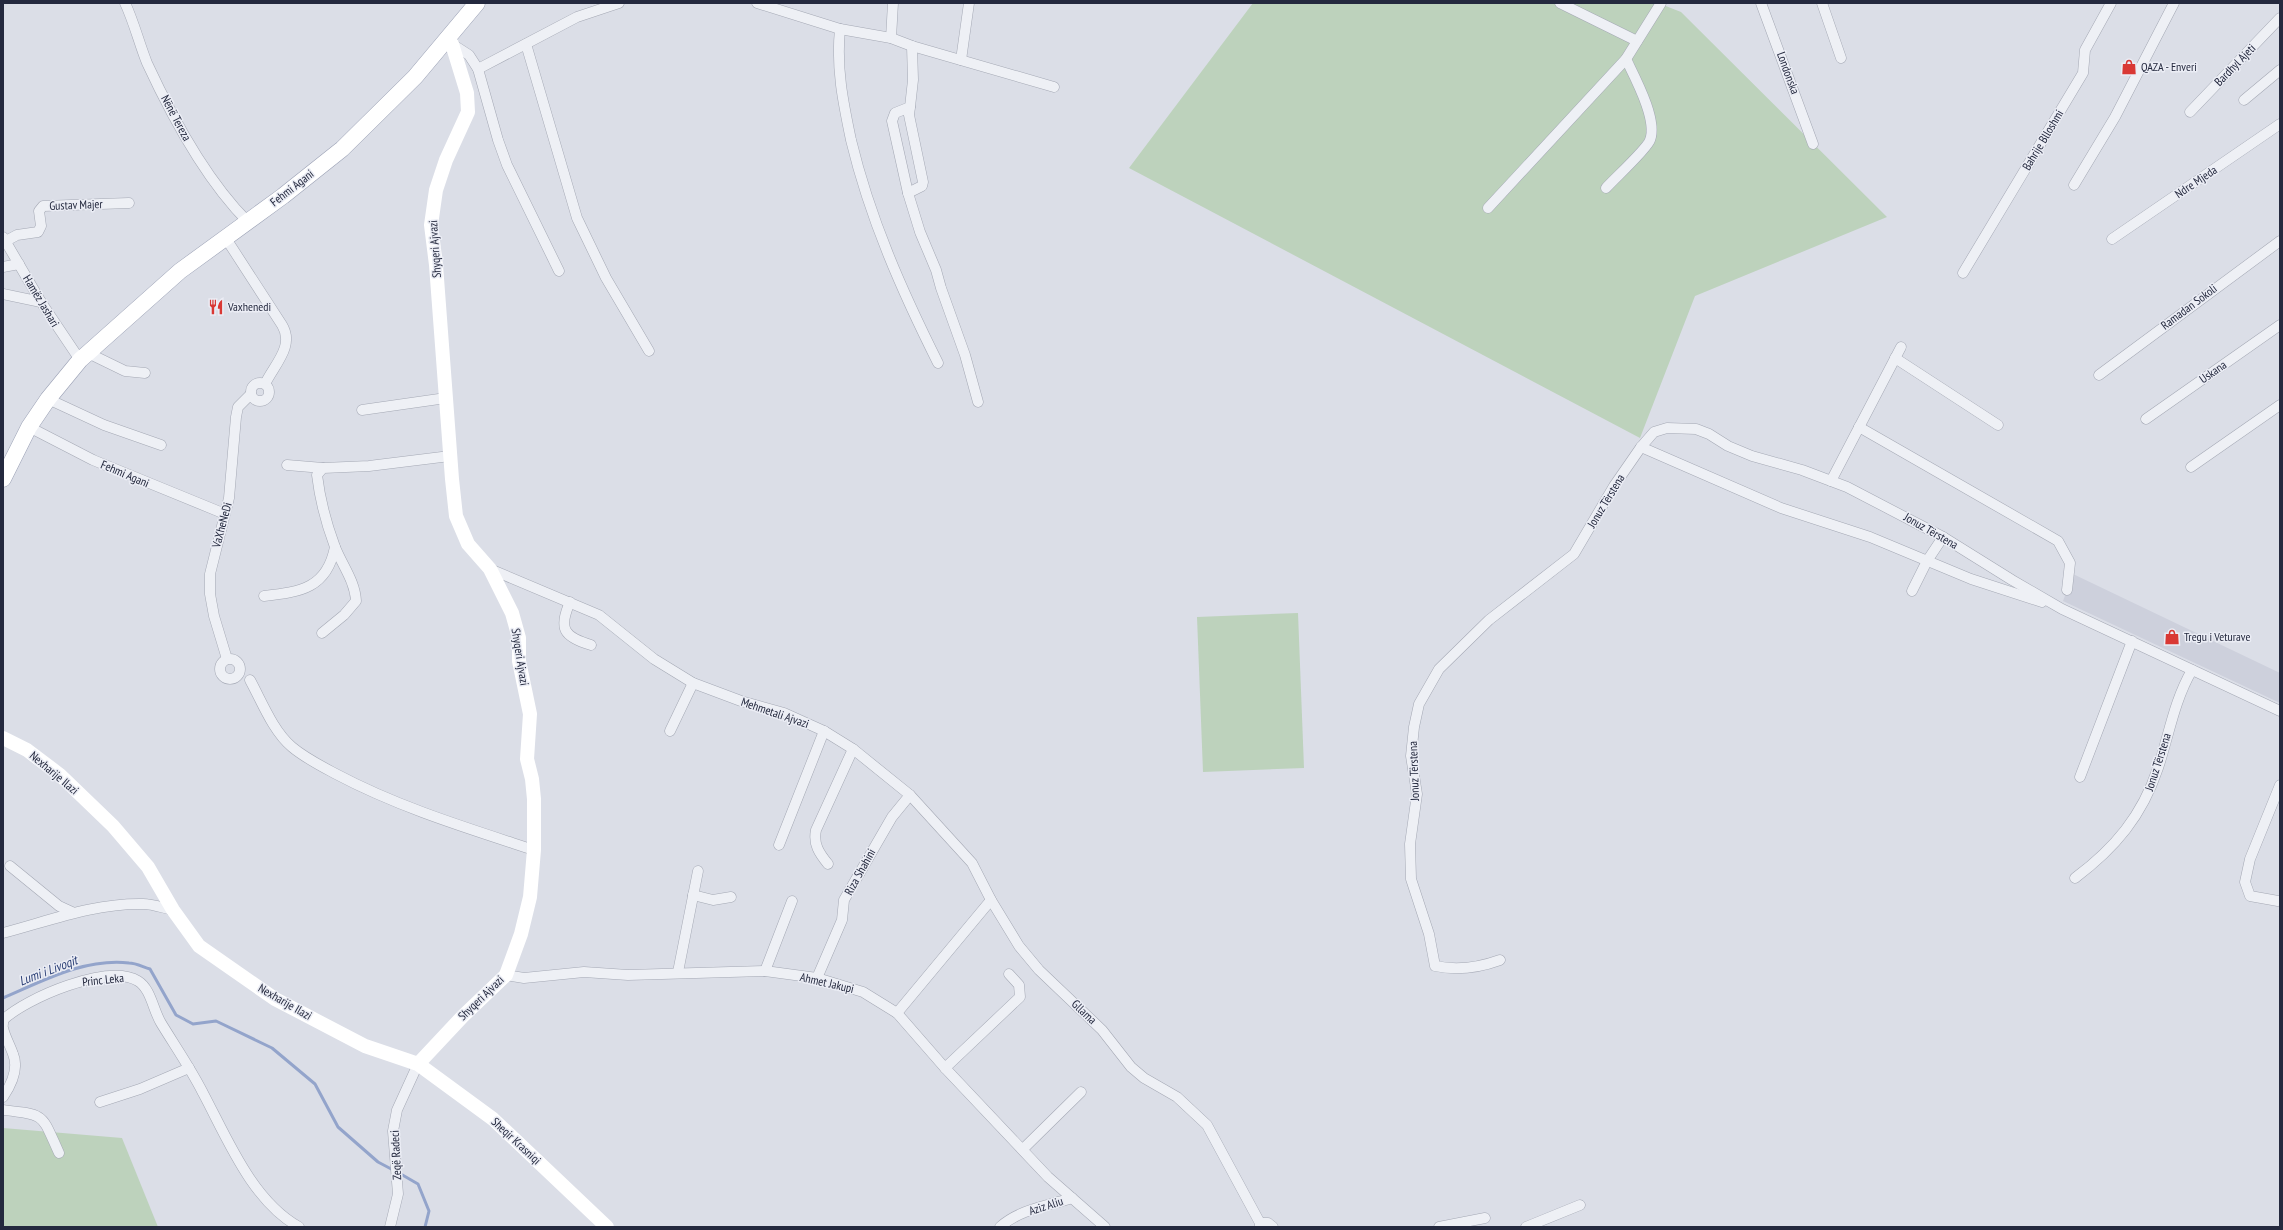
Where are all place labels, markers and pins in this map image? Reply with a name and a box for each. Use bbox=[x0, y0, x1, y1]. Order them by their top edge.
shop icon: QAZA - Enveri bbox=[2120, 58, 2138, 76]
place label: QAZA - Enveri bbox=[2141, 59, 2197, 74]
restaurant icon: Vaxhenedi bbox=[207, 298, 225, 316]
place label: Vaxhenedi bbox=[227, 299, 271, 314]
shop icon: Tregu i Veturave bbox=[2163, 628, 2181, 646]
place label: Tregu i Veturave bbox=[2184, 629, 2250, 644]

